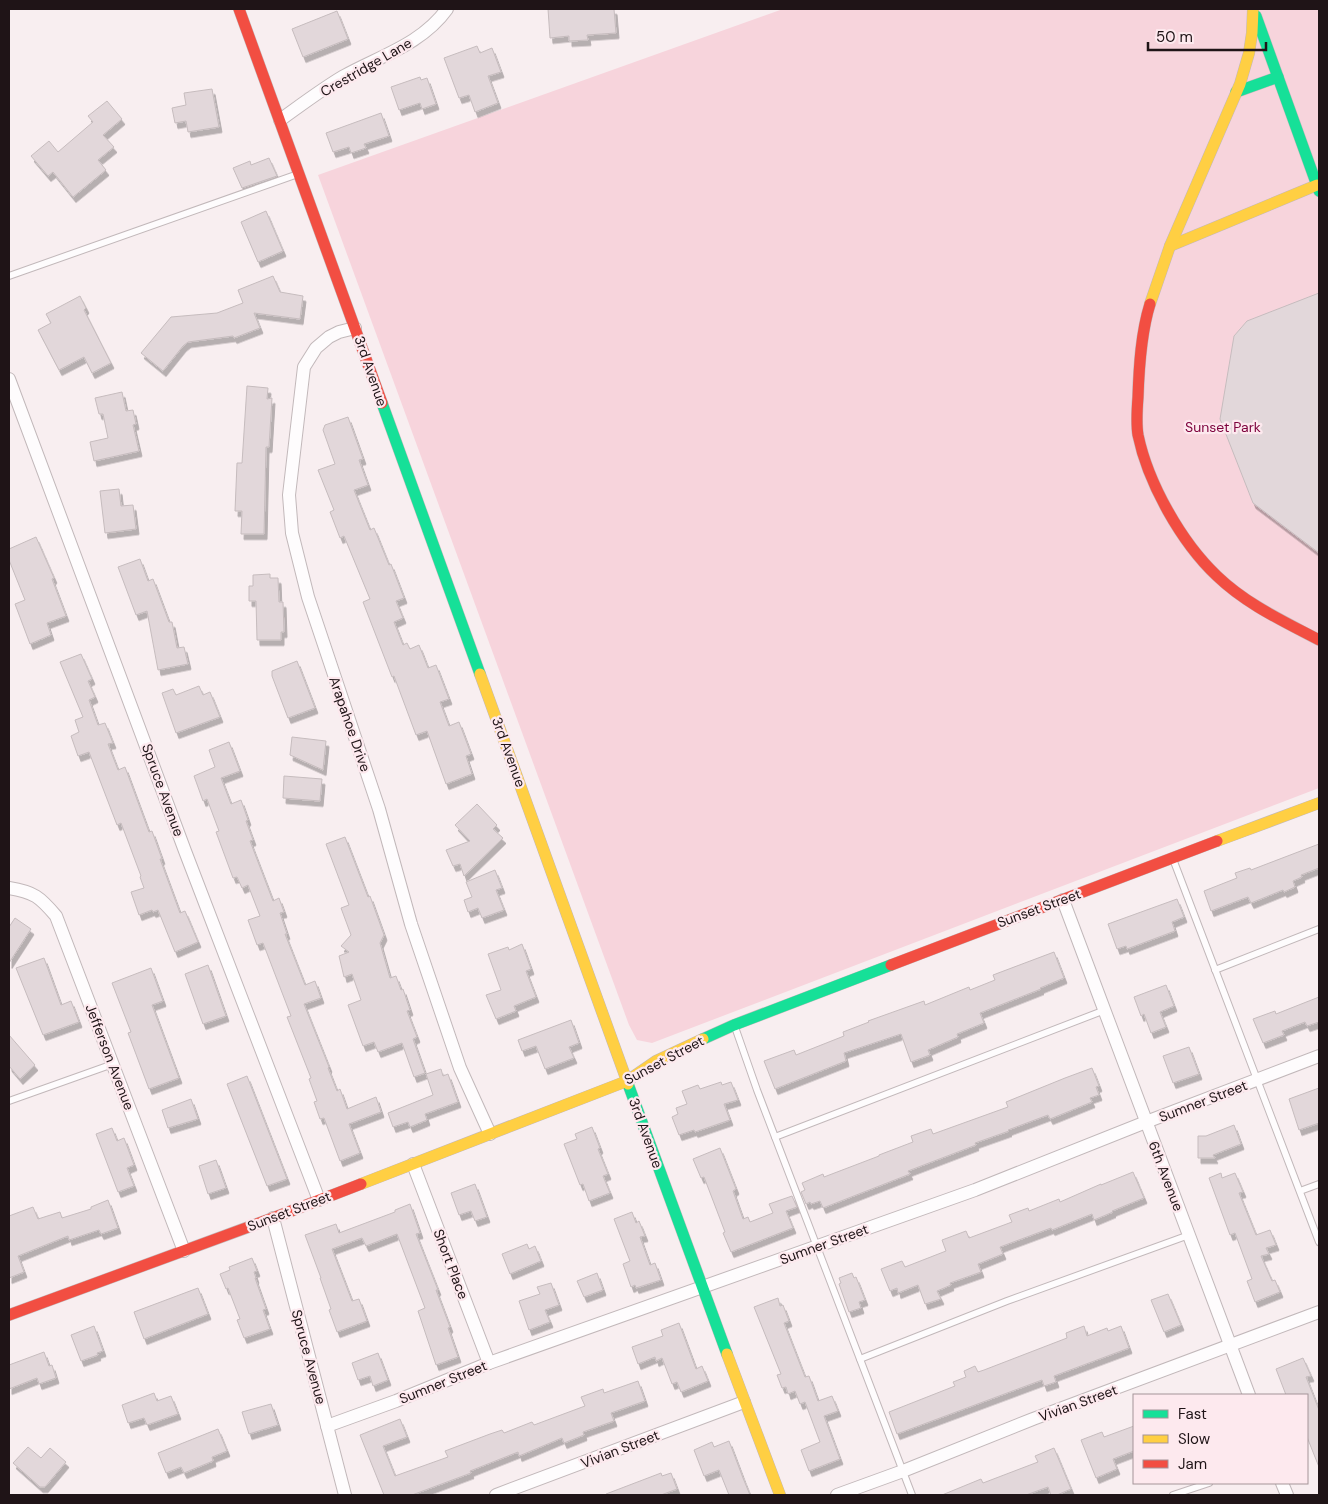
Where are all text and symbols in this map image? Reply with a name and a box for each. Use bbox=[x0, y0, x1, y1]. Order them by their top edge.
scale bar bbox=[1148, 20, 1266, 52]
text: 50 m bbox=[1156, 27, 1193, 47]
street label: Crestridge Lane bbox=[317, 34, 415, 100]
street label: 3rd Avenue bbox=[351, 333, 391, 409]
park label: Sunset Park bbox=[1185, 418, 1261, 436]
street label: Arapahoe Drive bbox=[325, 674, 375, 774]
street label: 3rd Avenue bbox=[488, 714, 530, 790]
street label: Spruce Avenue bbox=[138, 741, 188, 839]
street label: Sunset Street bbox=[995, 885, 1083, 931]
street label: Jefferson Avenue bbox=[82, 1001, 138, 1113]
street label: Sunset Street bbox=[621, 1031, 707, 1089]
street label: Sumner Street bbox=[1156, 1076, 1250, 1126]
street label: 3rd Avenue bbox=[625, 1095, 667, 1171]
street label: 6th Avenue bbox=[1144, 1138, 1188, 1214]
street label: Sunset Street bbox=[245, 1187, 333, 1235]
street label: Sumner Street bbox=[777, 1220, 871, 1268]
street label: Short Place bbox=[429, 1226, 473, 1302]
street label: Spruce Avenue bbox=[288, 1308, 330, 1406]
street label: Sumner Street bbox=[396, 1356, 490, 1408]
street label: Vivian Street bbox=[1036, 1380, 1120, 1426]
legend bbox=[1133, 1394, 1308, 1484]
text: Fast bbox=[1178, 1404, 1207, 1424]
street label: Vivian Street bbox=[578, 1426, 662, 1472]
text: Slow bbox=[1178, 1429, 1211, 1449]
text: Jam bbox=[1178, 1454, 1207, 1474]

